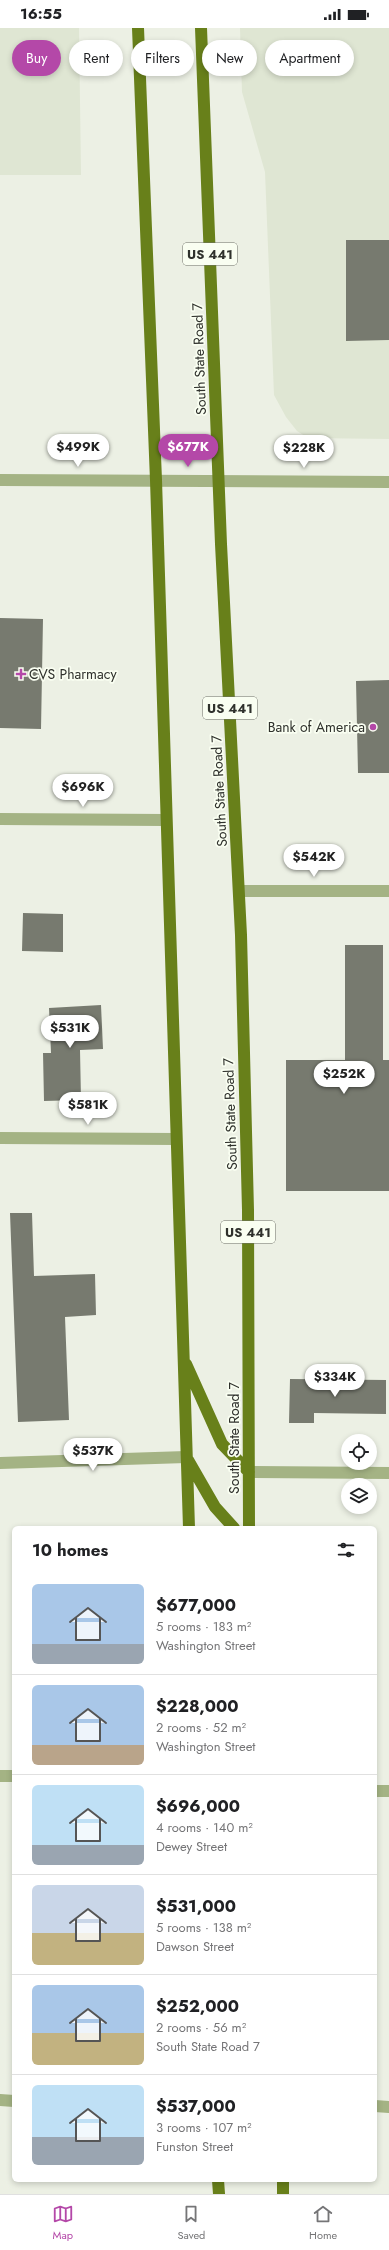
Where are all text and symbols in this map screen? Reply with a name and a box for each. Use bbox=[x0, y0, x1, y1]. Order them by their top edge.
text: 16:55 bbox=[20, 3, 62, 25]
chip: Buy bbox=[12, 40, 61, 76]
chip: Rent bbox=[69, 40, 123, 76]
chip: Filters bbox=[131, 40, 194, 76]
chip: New bbox=[202, 40, 257, 76]
chip: Apartment bbox=[265, 40, 354, 76]
road number: US 441 bbox=[183, 243, 237, 265]
street label: South State Road 7 bbox=[187, 302, 211, 415]
pin: $499K bbox=[50, 434, 106, 468]
pin: $677K bbox=[160, 434, 216, 468]
pin: $228K bbox=[276, 435, 332, 469]
text: $499K bbox=[56, 437, 100, 456]
text: $677K bbox=[167, 437, 209, 456]
text: $228K bbox=[283, 438, 325, 457]
place label: CVS Pharmacy bbox=[29, 664, 117, 684]
marker: CVS Pharmacy bbox=[16, 669, 26, 679]
road number: US 441 bbox=[203, 697, 257, 719]
place label: Bank of America bbox=[268, 717, 365, 737]
marker: Bank of America bbox=[368, 722, 378, 732]
street label: South State Road 7 bbox=[206, 734, 232, 847]
pin: $696K bbox=[55, 774, 111, 808]
text: $696K bbox=[61, 777, 105, 796]
pin: $542K bbox=[286, 844, 342, 878]
text: $542K bbox=[292, 847, 336, 866]
pin: $531K bbox=[42, 1015, 98, 1049]
text: $531K bbox=[50, 1018, 90, 1037]
street label: South State Road 7 bbox=[218, 1057, 242, 1170]
pin: $252K bbox=[316, 1061, 372, 1095]
text: $252K bbox=[323, 1064, 365, 1083]
pin: $581K bbox=[60, 1092, 116, 1126]
text: $581K bbox=[68, 1095, 108, 1114]
road number: US 441 bbox=[221, 1221, 275, 1243]
pin: $334K bbox=[307, 1364, 363, 1398]
text: $334K bbox=[314, 1367, 356, 1386]
street label: South State Road 7 bbox=[224, 1381, 244, 1494]
map controls bbox=[341, 1434, 377, 1514]
button: locate bbox=[341, 1434, 377, 1470]
pin: $537K bbox=[65, 1438, 121, 1472]
text: $537K bbox=[72, 1441, 114, 1460]
button: layers bbox=[341, 1478, 377, 1514]
text: 10 homes bbox=[32, 1538, 108, 1562]
icon: filters bbox=[335, 1539, 357, 1561]
text: $677,000 bbox=[156, 1593, 236, 1617]
icon: home bbox=[64, 1600, 112, 1648]
text: 5 rooms · 183 m² bbox=[156, 1617, 251, 1636]
text: Washington Street bbox=[156, 1636, 255, 1655]
text: $228,000 bbox=[156, 1694, 239, 1718]
icon: home bbox=[64, 1701, 112, 1749]
text: 2 rooms · 52 m² bbox=[156, 1718, 246, 1737]
text: Washington Street bbox=[156, 1737, 255, 1756]
text: $696,000 bbox=[156, 1794, 240, 1818]
icon: home bbox=[64, 1801, 112, 1849]
text: 4 rooms · 140 m² bbox=[156, 1818, 253, 1837]
text: Dewey Street bbox=[156, 1837, 227, 1856]
text: $531,000 bbox=[156, 1894, 236, 1918]
icon: home bbox=[64, 1901, 112, 1949]
text: 5 rooms · 138 m² bbox=[156, 1918, 251, 1937]
text: Dawson Street bbox=[156, 1937, 234, 1956]
text: $252,000 bbox=[156, 1994, 239, 2018]
icon: home bbox=[64, 2001, 112, 2049]
text: 2 rooms · 56 m² bbox=[156, 2018, 246, 2037]
text: South State Road 7 bbox=[156, 2037, 260, 2056]
text: $537,000 bbox=[156, 2094, 236, 2118]
icon: home bbox=[64, 2101, 112, 2149]
text: 3 rooms · 107 m² bbox=[156, 2118, 252, 2137]
text: Funston Street bbox=[156, 2137, 233, 2156]
tab: Map bbox=[52, 2203, 74, 2243]
tab: Saved bbox=[177, 2203, 205, 2243]
tab: Home bbox=[309, 2203, 337, 2243]

